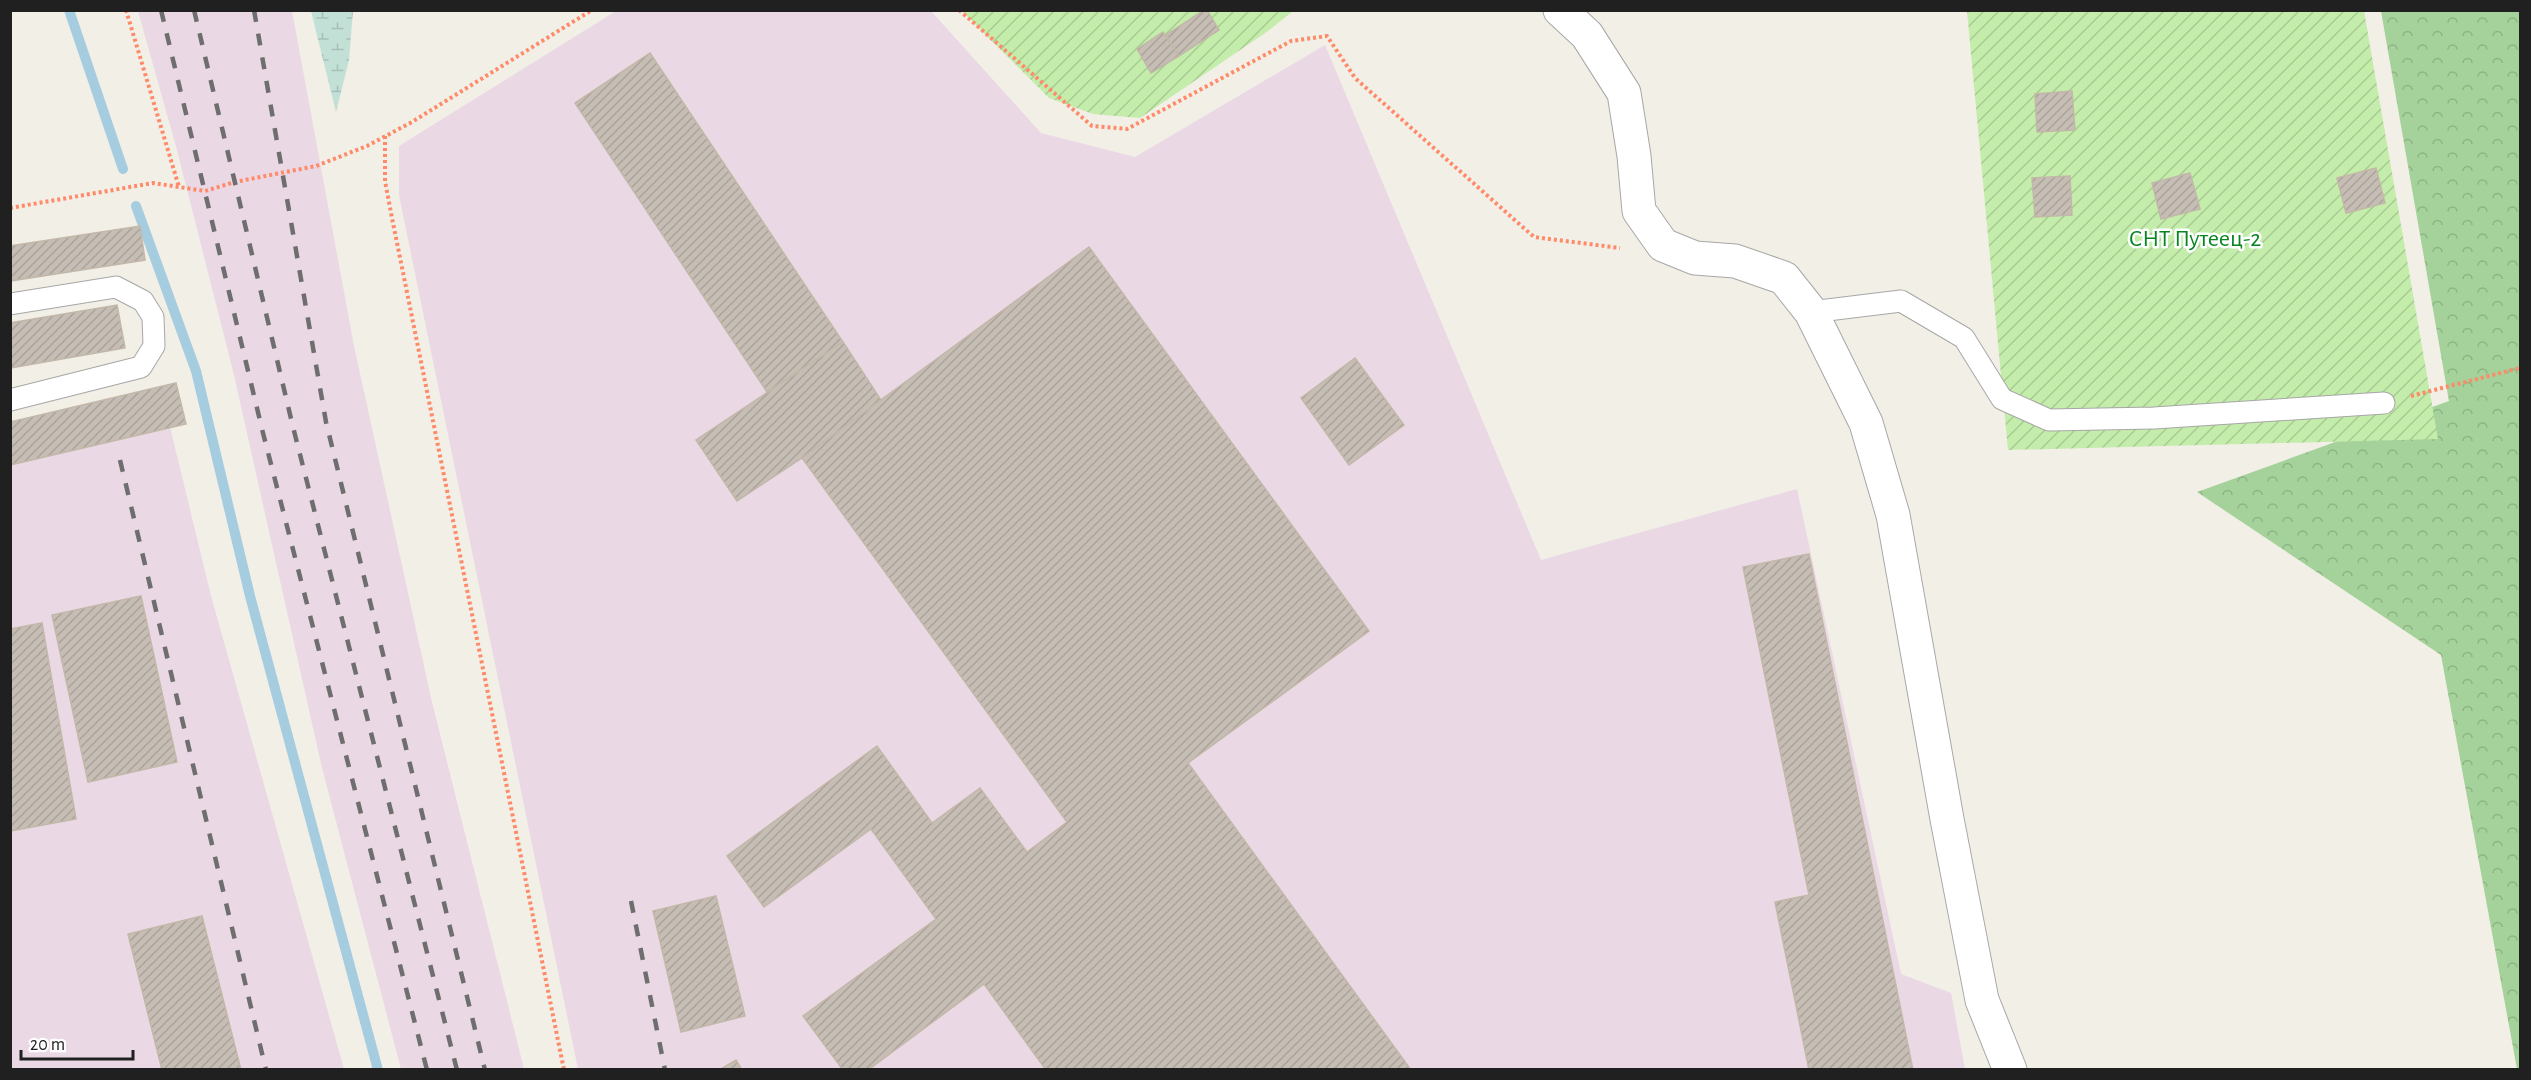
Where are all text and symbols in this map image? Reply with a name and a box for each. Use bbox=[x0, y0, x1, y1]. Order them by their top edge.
park label: СНТ Путеец-2 bbox=[2129, 227, 2261, 251]
scale bar bbox=[21, 1023, 134, 1061]
text: 20 m bbox=[30, 1036, 65, 1054]

